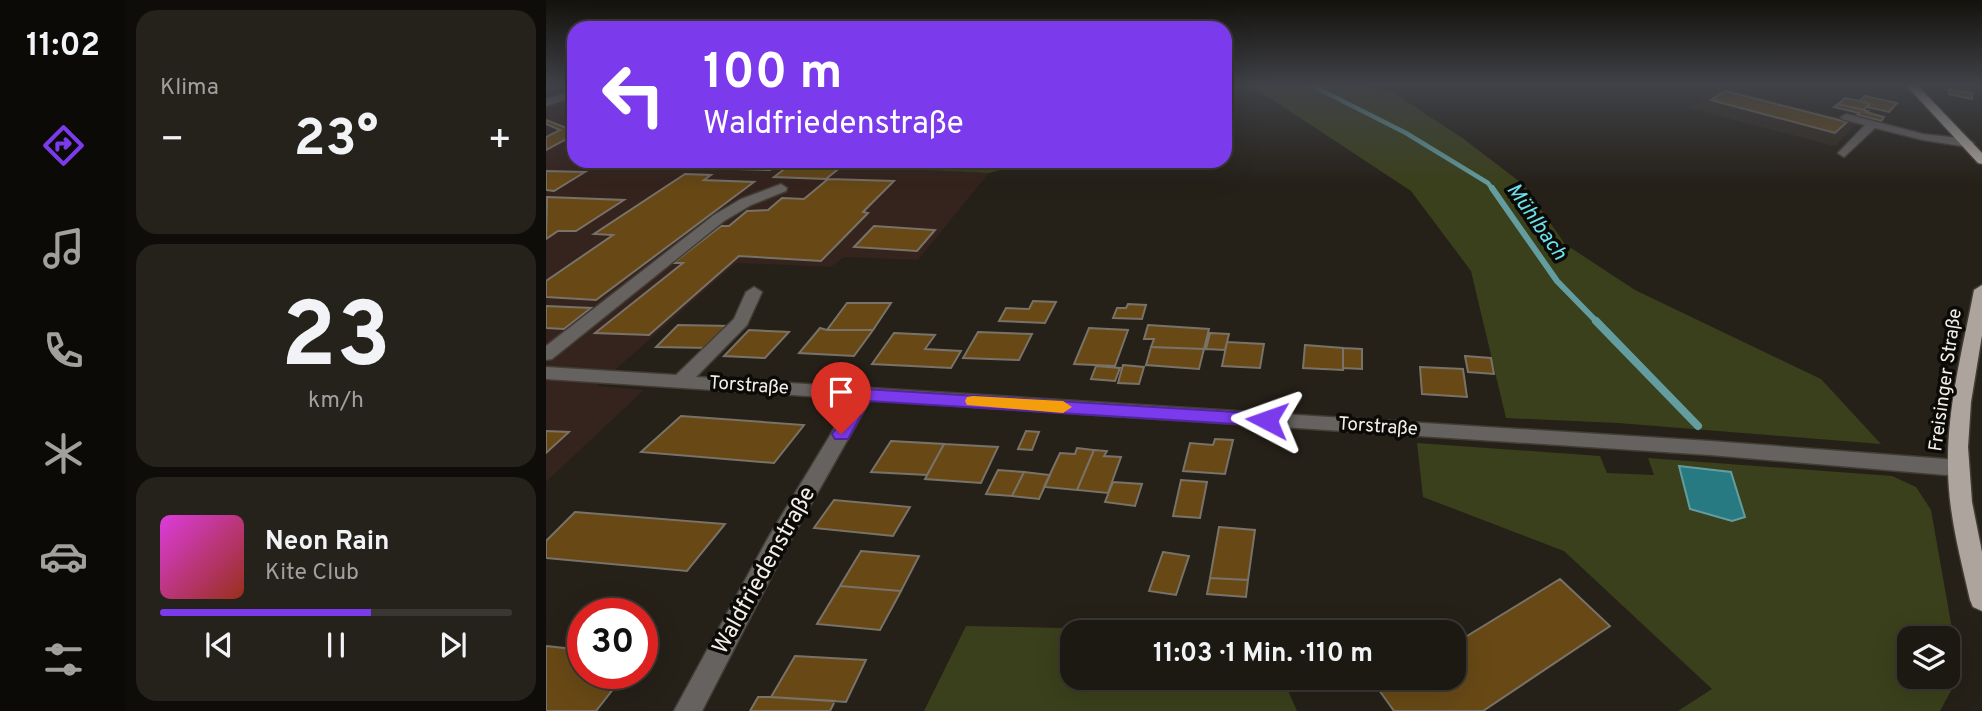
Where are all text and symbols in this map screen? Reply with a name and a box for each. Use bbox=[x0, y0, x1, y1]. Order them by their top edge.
text: 11:02 bbox=[26, 27, 100, 67]
text: 100 m bbox=[703, 44, 842, 106]
icon: left bbox=[588, 49, 679, 140]
text: Klima bbox=[160, 74, 219, 103]
text: Waldfriedenstraße bbox=[703, 105, 964, 145]
text: 23° bbox=[294, 108, 378, 174]
text: − bbox=[160, 117, 185, 166]
text: + bbox=[487, 117, 512, 166]
icon: directions bbox=[39, 121, 88, 170]
water label: Mühlbach bbox=[1500, 178, 1573, 266]
icon: music bbox=[39, 224, 88, 273]
text: 23 bbox=[281, 284, 391, 399]
street label: Freisinger Straße bbox=[1924, 307, 1968, 453]
icon: phone bbox=[39, 326, 88, 375]
pin bbox=[811, 362, 871, 434]
street label: Torstraße bbox=[708, 371, 790, 401]
icon: arrive bbox=[822, 373, 860, 411]
position arrow bbox=[1230, 383, 1304, 457]
text: km/h bbox=[308, 387, 364, 416]
street label: Torstraße bbox=[1337, 412, 1419, 442]
icon: climate bbox=[39, 429, 88, 478]
street label: Waldfriedenstraße bbox=[707, 482, 823, 660]
text: Neon Rain bbox=[265, 526, 390, 559]
icon: car bbox=[39, 532, 88, 581]
text: Kite Club bbox=[265, 559, 359, 588]
speed limit sign: 30 bbox=[567, 598, 658, 689]
icon: previous bbox=[200, 626, 238, 664]
icon: pause bbox=[317, 626, 355, 664]
icon: next bbox=[434, 626, 472, 664]
map controls bbox=[1897, 626, 1960, 689]
button: layers bbox=[1897, 626, 1960, 689]
icon: filters bbox=[39, 635, 88, 684]
text: 11:03 · 1 Min. · 110 m bbox=[1153, 638, 1373, 671]

